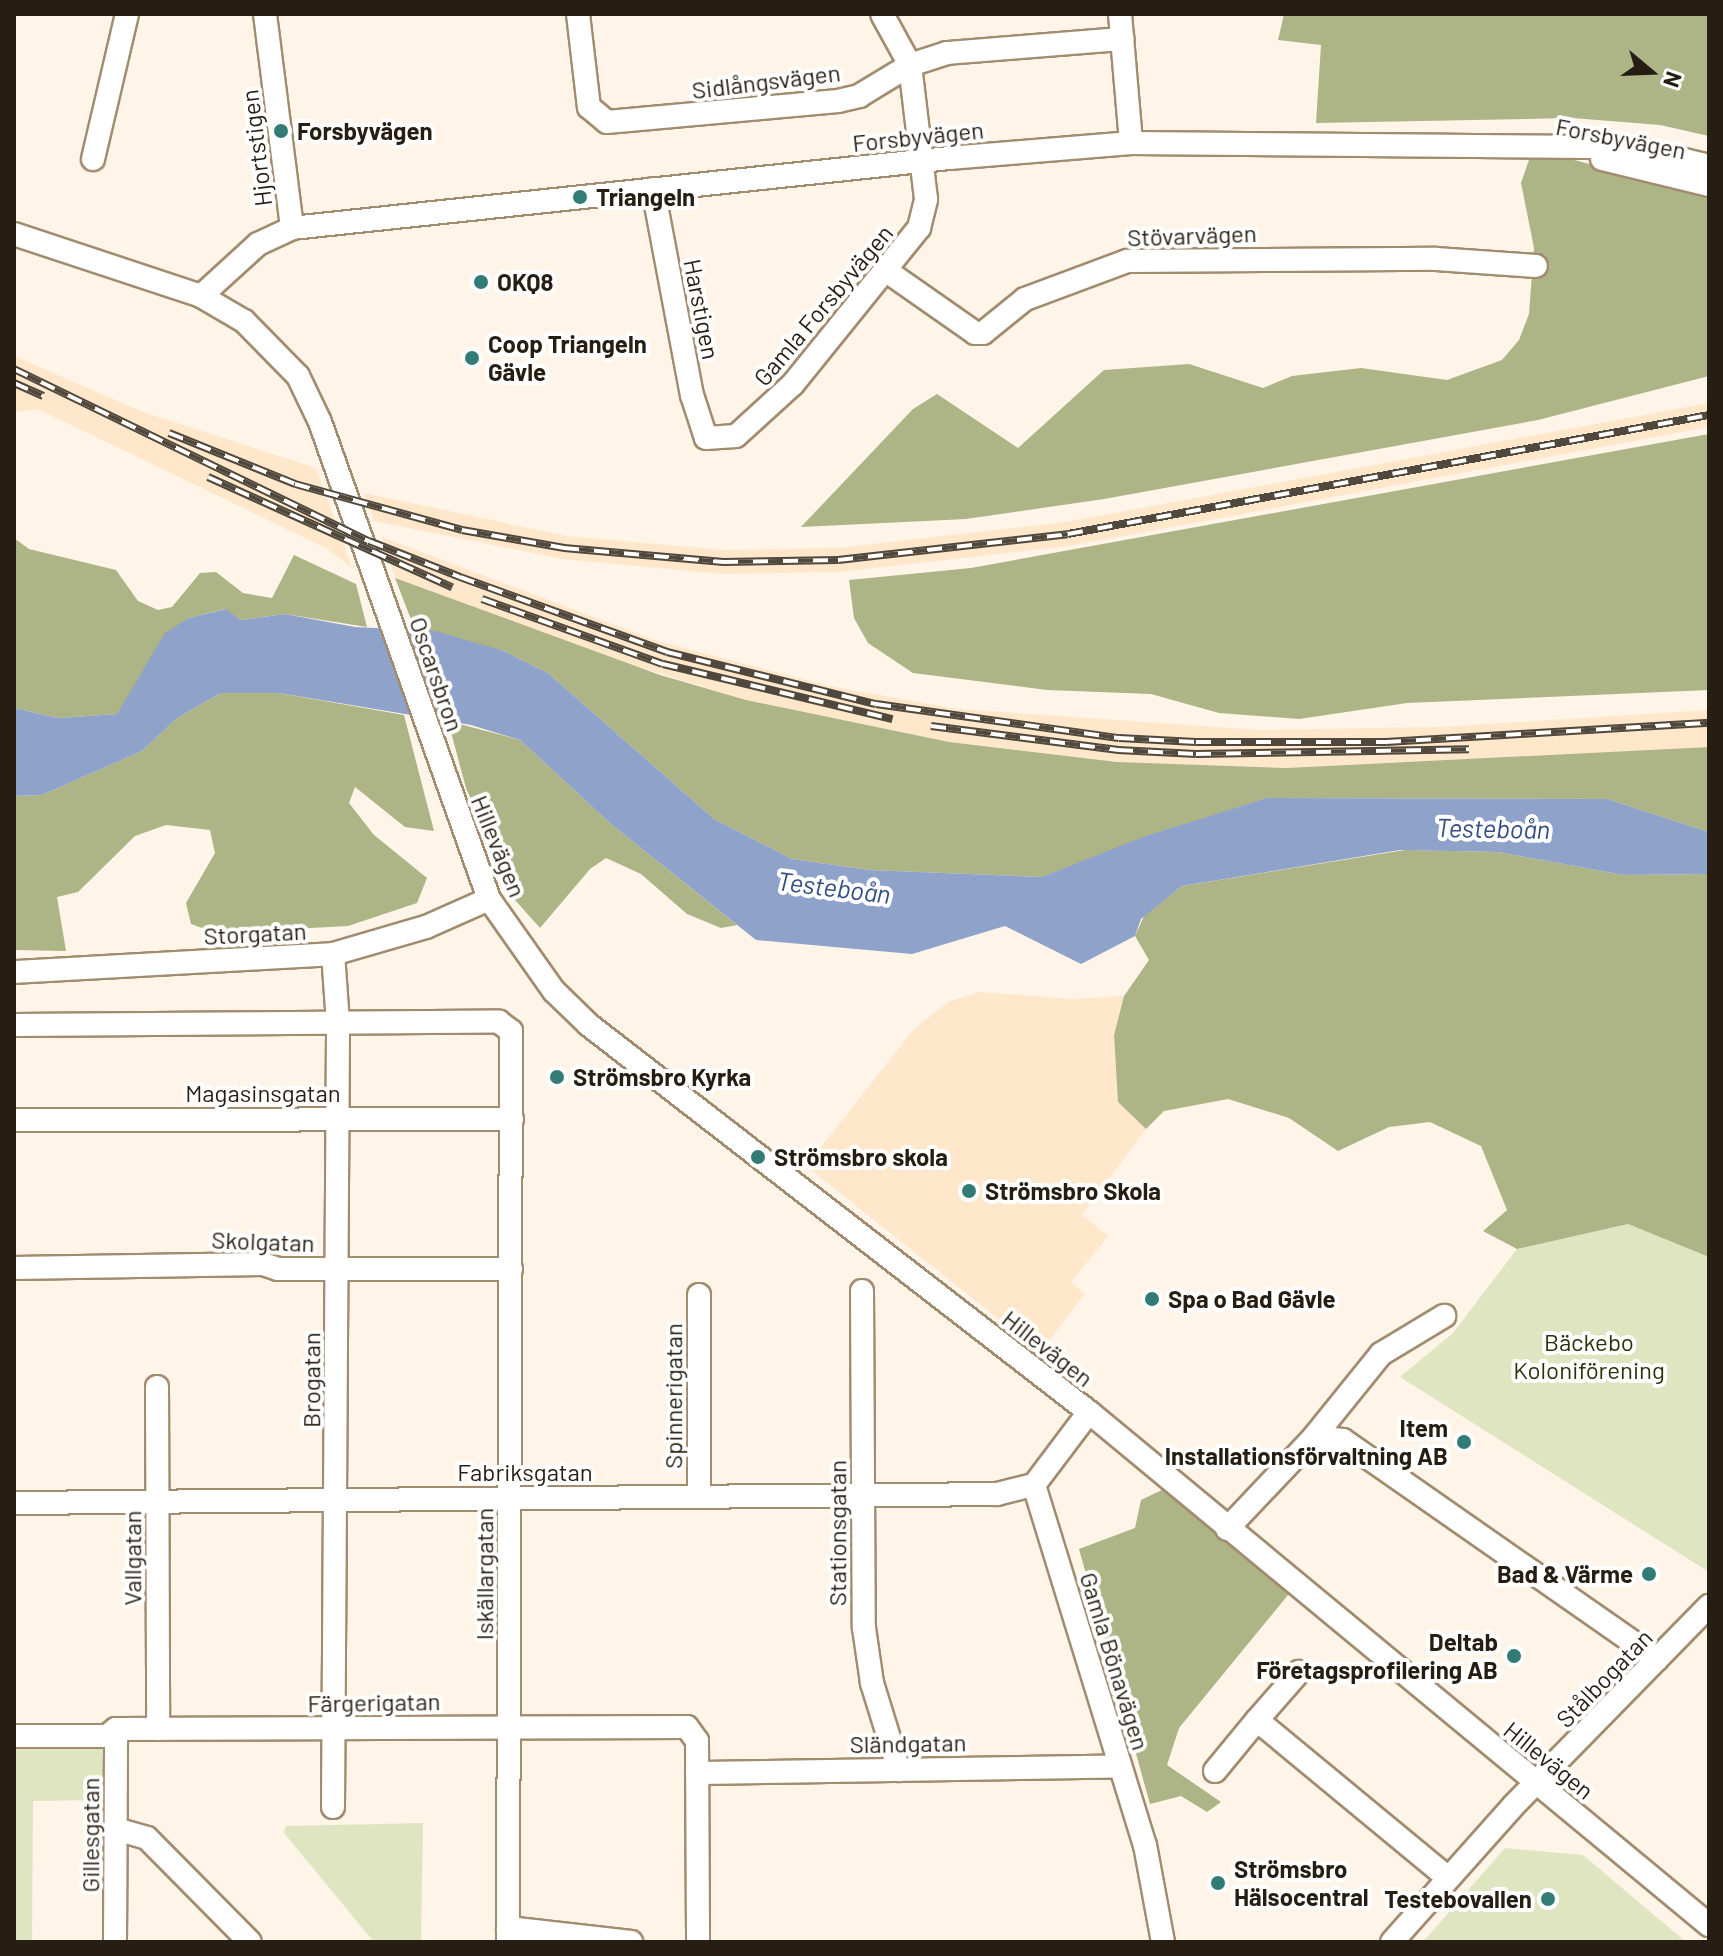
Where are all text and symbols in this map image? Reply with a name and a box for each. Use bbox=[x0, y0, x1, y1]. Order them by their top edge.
north arrow bbox=[1611, 32, 1691, 112]
street label: Sidlångsvägen bbox=[690, 58, 842, 104]
text: N bbox=[1659, 69, 1688, 91]
street label: Hjortstigen bbox=[235, 88, 277, 208]
street label: Forsbyvägen bbox=[1554, 111, 1688, 165]
street label: Forsbyvägen bbox=[851, 115, 985, 157]
place label: Forsbyvägen bbox=[297, 117, 433, 145]
marker: Forsbyvägen bbox=[272, 122, 290, 140]
place label: Triangeln bbox=[596, 183, 695, 211]
marker: Triangeln bbox=[571, 188, 589, 206]
street label: Stövarvägen bbox=[1127, 218, 1257, 252]
street label: Gamla Forsbyvägen bbox=[747, 219, 899, 391]
street label: Harstigen bbox=[678, 256, 726, 362]
place label: OKQ8 bbox=[497, 268, 553, 296]
marker: OKQ8 bbox=[472, 273, 490, 291]
place label: Coop Triangeln Gävle bbox=[488, 330, 647, 386]
marker: Coop Triangeln Gävle bbox=[463, 349, 481, 367]
street label: Oscarsbron bbox=[404, 613, 470, 735]
street label: Hillevägen bbox=[466, 791, 532, 901]
water label: Testeboån bbox=[1436, 811, 1550, 845]
water label: Testeboån bbox=[776, 865, 892, 909]
street label: Storgatan bbox=[203, 916, 307, 950]
place label: Strömsbro Kyrka bbox=[573, 1063, 751, 1091]
marker: Strömsbro Kyrka bbox=[548, 1068, 566, 1086]
street label: Magasinsgatan bbox=[185, 1079, 341, 1107]
place label: Strömsbro skola bbox=[774, 1143, 948, 1171]
marker: Strömsbro skola bbox=[749, 1148, 767, 1166]
place label: Strömsbro Skola bbox=[985, 1177, 1161, 1205]
marker: Strömsbro Skola bbox=[960, 1182, 978, 1200]
street label: Skolgatan bbox=[211, 1225, 315, 1257]
place label: Spa o Bad Gävle bbox=[1168, 1285, 1336, 1313]
marker: Spa o Bad Gävle bbox=[1143, 1290, 1161, 1308]
street label: Hillevägen bbox=[997, 1304, 1099, 1392]
street label: Spinnerigatan bbox=[659, 1323, 687, 1469]
park label: Bäckebo Koloniförening bbox=[1513, 1328, 1665, 1384]
street label: Brogatan bbox=[297, 1332, 325, 1428]
place label: Item Installationsförvaltning AB bbox=[1165, 1414, 1448, 1470]
marker: Item Installationsförvaltning AB bbox=[1455, 1433, 1473, 1451]
street label: Fabriksgatan bbox=[457, 1458, 593, 1486]
street label: Stationsgatan bbox=[823, 1460, 851, 1606]
street label: Iskällargatan bbox=[470, 1508, 498, 1640]
street label: Vallgatan bbox=[118, 1510, 146, 1606]
place label: Bad & Värme bbox=[1497, 1560, 1633, 1588]
marker: Bad & Värme bbox=[1640, 1565, 1658, 1583]
street label: Gamla Bönavägen bbox=[1074, 1569, 1156, 1753]
street label: Stålbogatan bbox=[1550, 1623, 1658, 1733]
place label: Deltab Företagsprofilering AB bbox=[1256, 1628, 1498, 1684]
marker: Deltab Företagsprofilering AB bbox=[1505, 1647, 1523, 1665]
street label: Färgerigatan bbox=[307, 1686, 441, 1718]
street label: Hillevägen bbox=[1498, 1715, 1600, 1805]
street label: Sländgatan bbox=[849, 1728, 967, 1758]
street label: Gillesgatan bbox=[76, 1778, 104, 1892]
place label: Strömsbro Hälsocentral bbox=[1234, 1855, 1369, 1911]
marker: Strömsbro Hälsocentral bbox=[1209, 1874, 1227, 1892]
place label: Testebovallen bbox=[1384, 1885, 1532, 1913]
marker: Testebovallen bbox=[1539, 1890, 1557, 1908]

